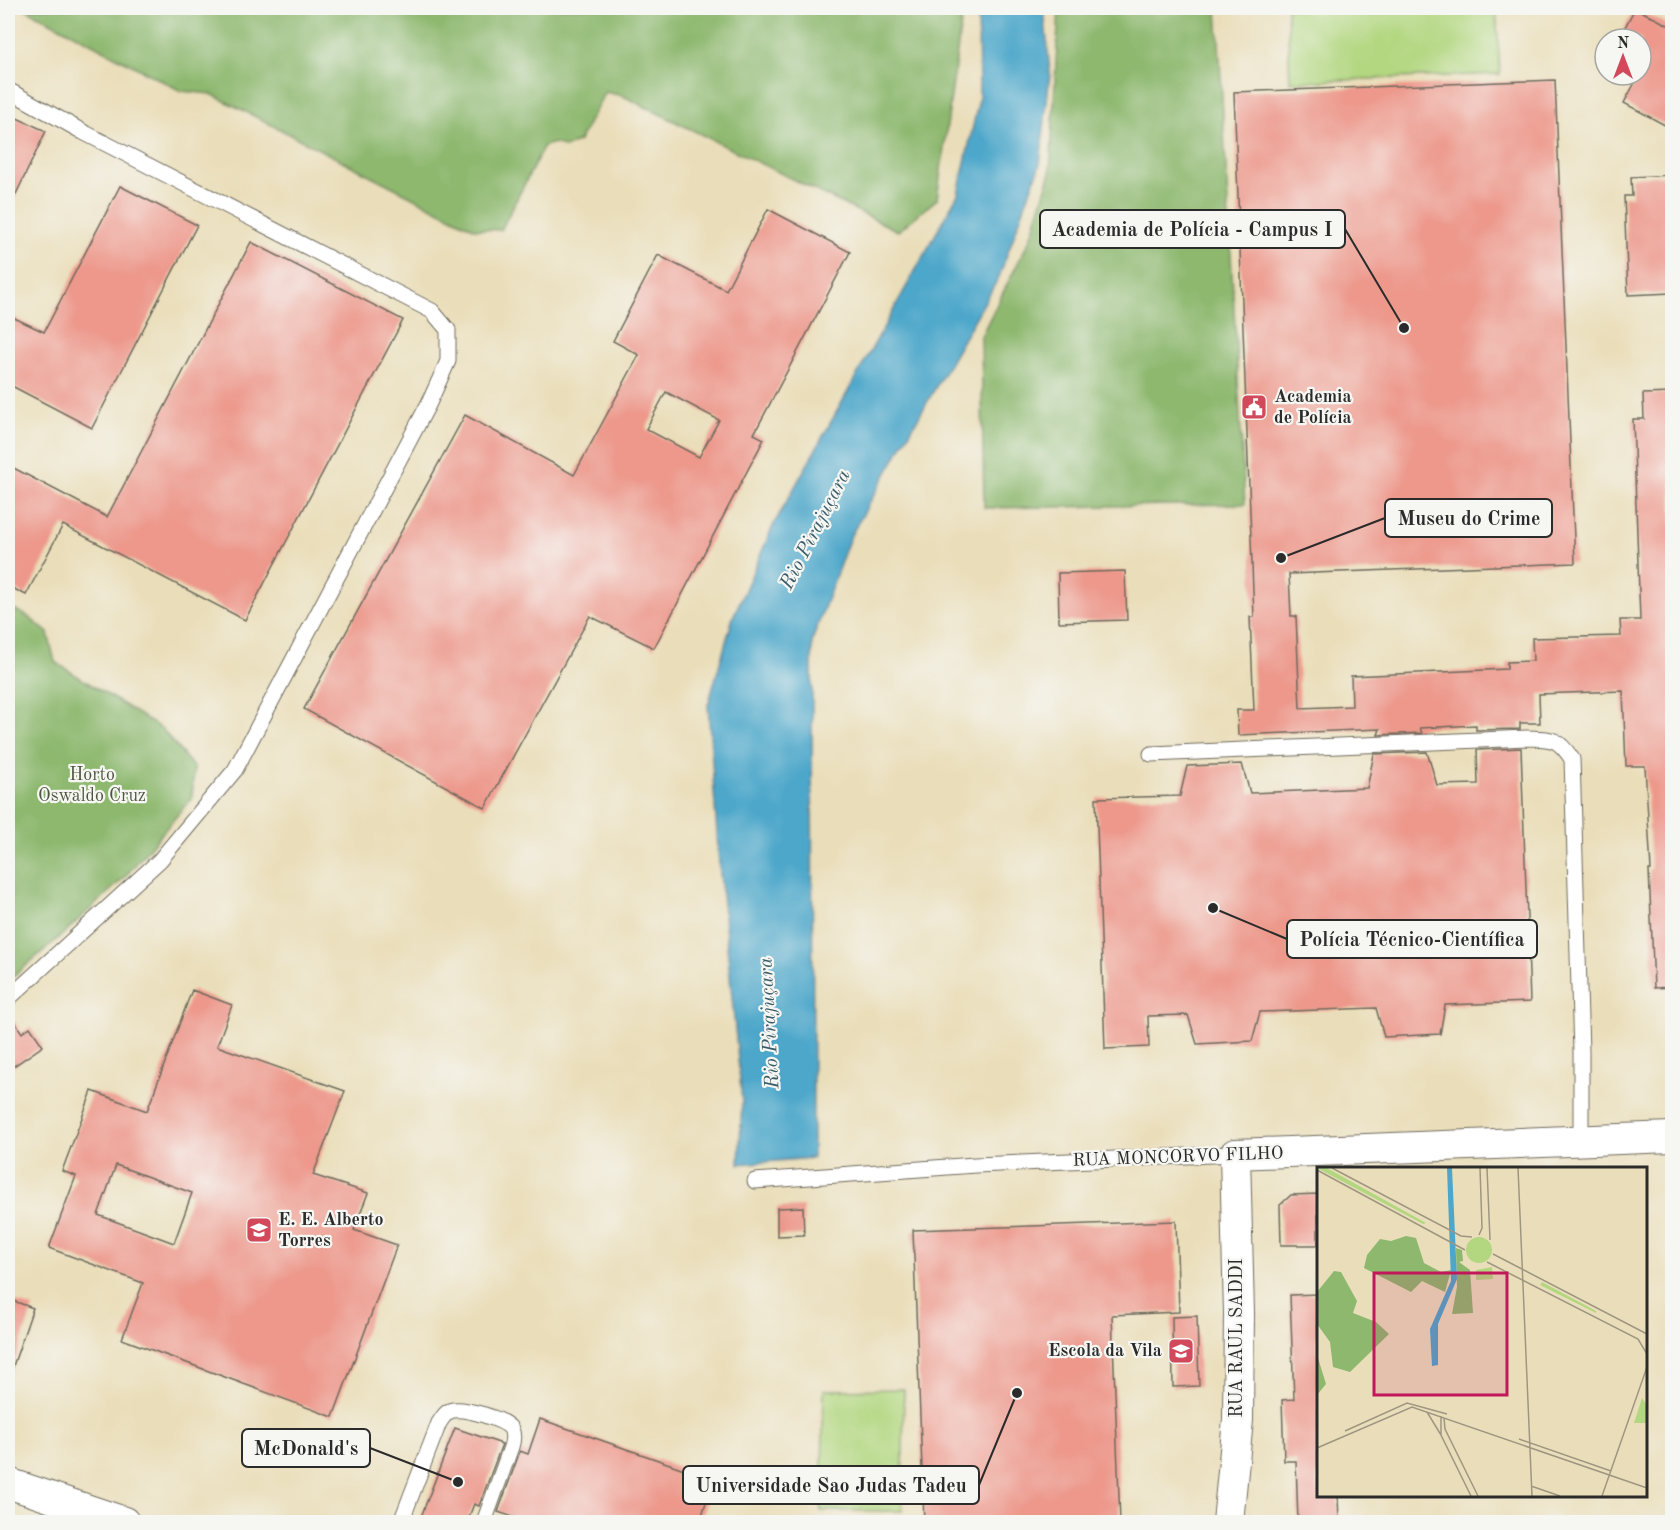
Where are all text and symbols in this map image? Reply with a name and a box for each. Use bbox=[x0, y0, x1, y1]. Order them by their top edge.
north arrow bbox=[1593, 27, 1653, 87]
text: N bbox=[1617, 36, 1630, 52]
callout: Academia de Polícia - Campus I bbox=[1040, 210, 1345, 248]
text: Academia de Polícia - Campus I bbox=[1052, 221, 1333, 241]
place label: Academia de Polícia bbox=[1274, 388, 1352, 427]
public building icon: Academia de Polícia bbox=[1239, 392, 1269, 422]
water label: Rio Pirajuçara bbox=[777, 467, 855, 594]
callout: Museu do Crime bbox=[1385, 499, 1552, 537]
text: Museu do Crime bbox=[1397, 510, 1541, 530]
park label: Horto Oswaldo Cruz bbox=[38, 766, 146, 805]
callout: Polícia Técnico-Científica bbox=[1287, 920, 1537, 958]
text: Polícia Técnico-Científica bbox=[1299, 931, 1525, 951]
water label: Rio Pirajuçara bbox=[757, 957, 783, 1090]
street label: RUA MONCORVO FILHO bbox=[1072, 1144, 1284, 1170]
inset map bbox=[1317, 1167, 1647, 1497]
place label: E. E. Alberto Torres bbox=[278, 1211, 384, 1250]
school or university icon: E. E. Alberto Torres bbox=[244, 1215, 274, 1245]
street label: RUA RAUL SADDI bbox=[1228, 1258, 1246, 1418]
school or university icon: Escola da Vila bbox=[1166, 1336, 1196, 1366]
place label: Escola da Vila bbox=[1048, 1342, 1162, 1360]
callout: McDonald's bbox=[242, 1429, 370, 1467]
text: McDonald's bbox=[254, 1440, 358, 1460]
callout: Universidade Sao Judas Tadeu bbox=[683, 1466, 979, 1504]
text: Universidade Sao Judas Tadeu bbox=[695, 1477, 967, 1497]

